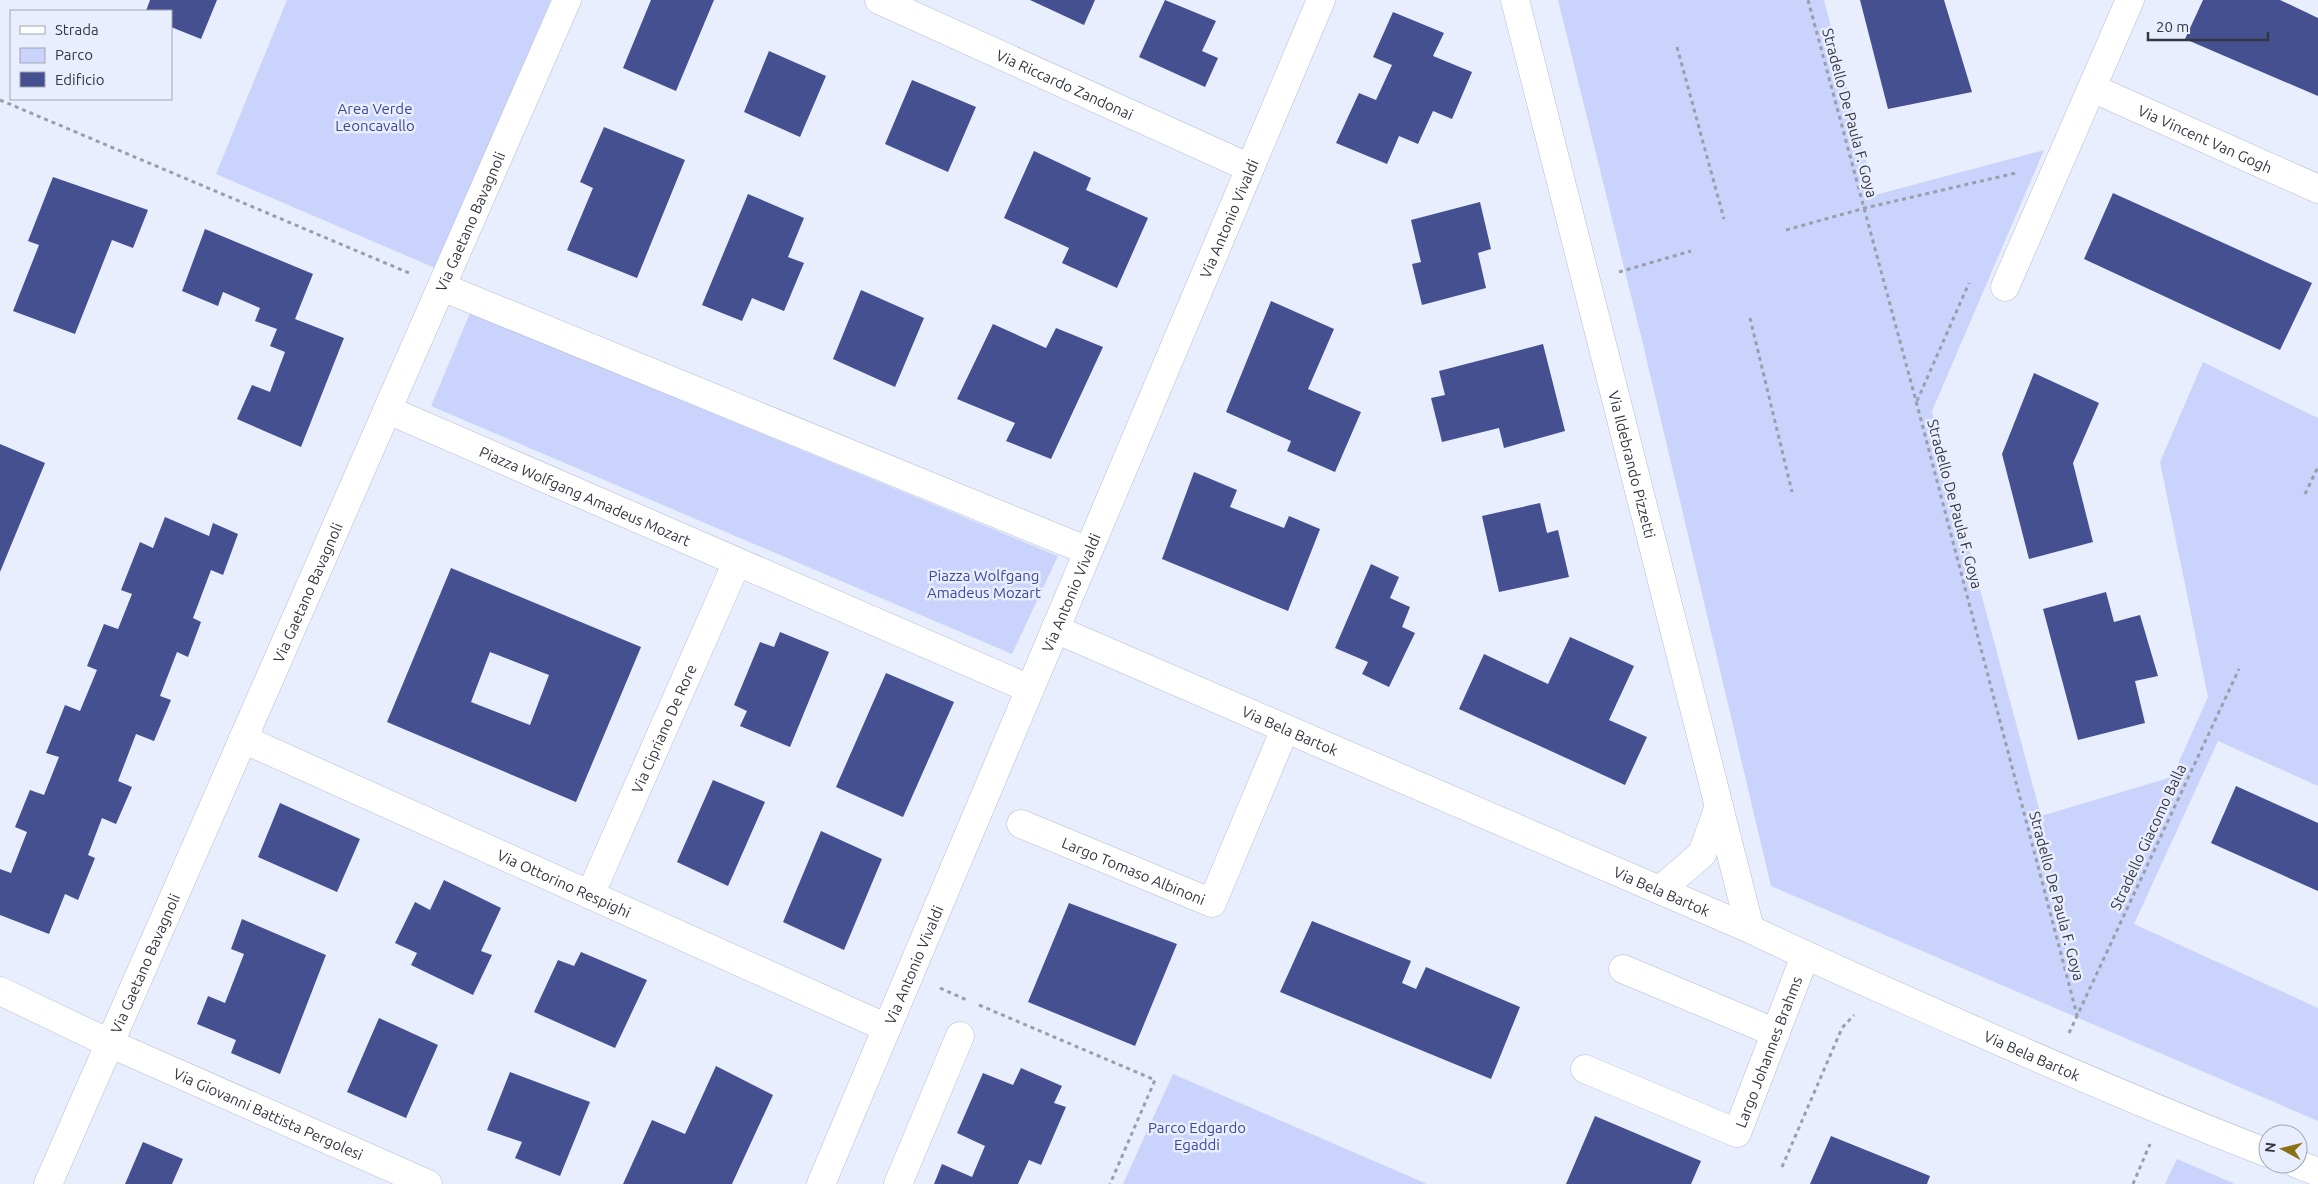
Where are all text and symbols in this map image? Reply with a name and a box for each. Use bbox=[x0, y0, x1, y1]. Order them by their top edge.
legend bbox=[10, 10, 172, 100]
scale bar bbox=[2148, 10, 2268, 42]
text: 20 m bbox=[2156, 18, 2189, 35]
text: Strada bbox=[55, 21, 99, 38]
street label: Stradello De Paula F. Goya bbox=[1819, 26, 1881, 200]
text: Parco bbox=[55, 46, 93, 63]
street label: Via Riccardo Zandonai bbox=[994, 46, 1136, 123]
text: Edificio bbox=[55, 71, 104, 88]
park label: Area Verde Leoncavallo bbox=[335, 100, 415, 134]
street label: Via Vincent Van Gogh bbox=[2135, 101, 2275, 176]
street label: Via Gaetano Bavagnoli bbox=[432, 149, 508, 294]
street label: Via Antonio Vivaldi bbox=[1196, 157, 1261, 281]
street label: Via Ildebrando Pizzetti bbox=[1606, 389, 1659, 540]
street label: Stradello De Paula F. Goya bbox=[1924, 417, 1986, 591]
street label: Piazza Wolfgang Amadeus Mozart bbox=[477, 442, 693, 549]
street label: Via Gaetano Bavagnoli bbox=[269, 520, 345, 665]
street label: Via Antonio Vivaldi bbox=[1038, 531, 1103, 655]
park label: Piazza Wolfgang Amadeus Mozart bbox=[927, 567, 1041, 601]
street label: Via Cipriano De Rore bbox=[628, 662, 699, 795]
street label: Via Bela Bartok bbox=[1239, 702, 1341, 759]
street label: Stradello Giacomo Balla bbox=[2107, 761, 2189, 913]
street label: Stradello De Paula F. Goya bbox=[2026, 809, 2088, 983]
street label: Largo Tomaso Albinoni bbox=[1060, 833, 1208, 908]
street label: Via Ottorino Respighi bbox=[495, 846, 634, 920]
street label: Via Bela Bartok bbox=[1611, 863, 1713, 919]
street label: Via Gaetano Bavagnoli bbox=[107, 891, 183, 1036]
street label: Via Antonio Vivaldi bbox=[881, 903, 946, 1027]
street label: Largo Johannes Brahms bbox=[1731, 974, 1805, 1130]
street label: Via Bela Bartok bbox=[1981, 1027, 2083, 1084]
street label: Via Giovanni Battista Pergolesi bbox=[171, 1064, 366, 1163]
park label: Parco Edgardo Egaddi bbox=[1148, 1119, 1246, 1153]
north arrow bbox=[2258, 1124, 2308, 1174]
text: N bbox=[2262, 1141, 2279, 1154]

